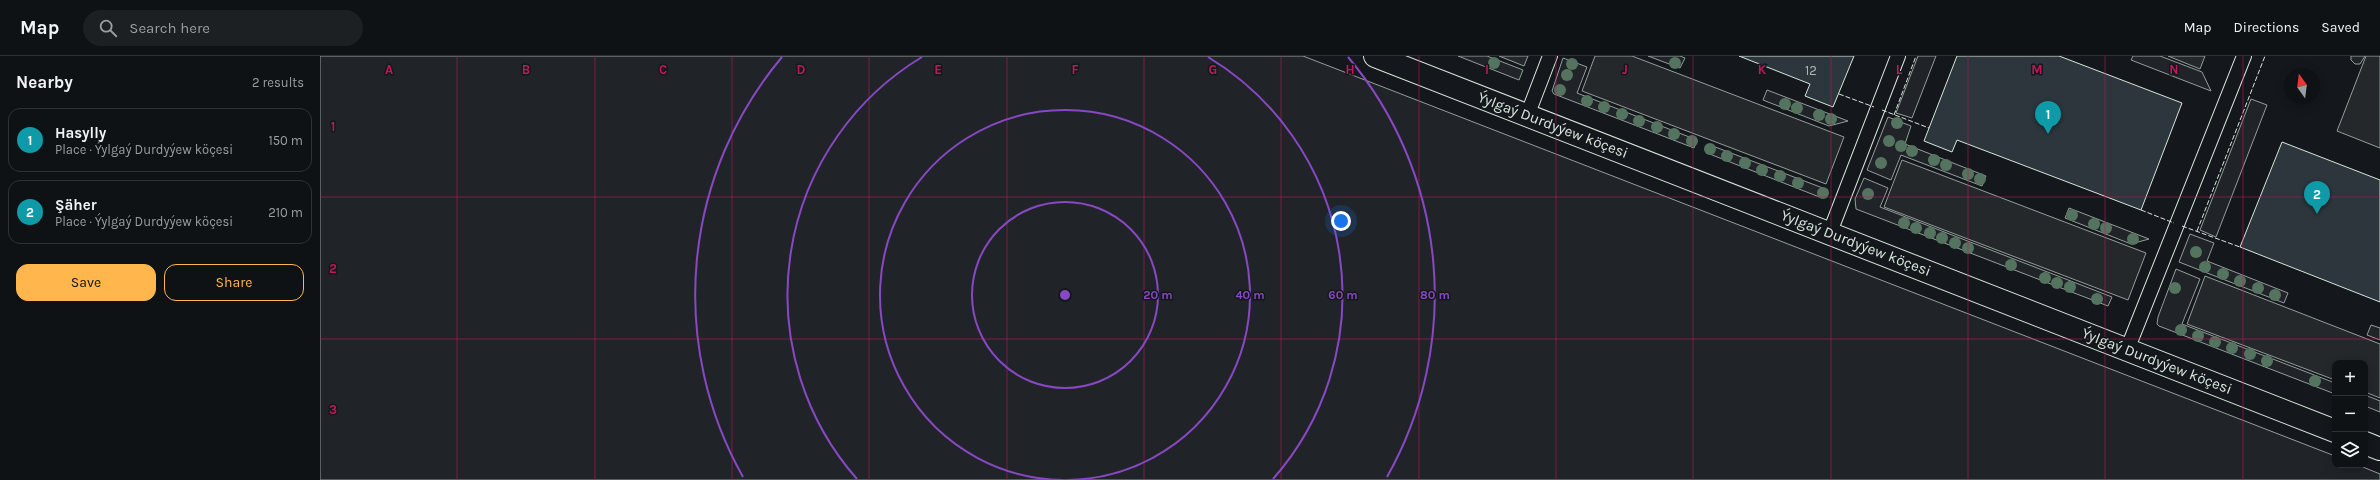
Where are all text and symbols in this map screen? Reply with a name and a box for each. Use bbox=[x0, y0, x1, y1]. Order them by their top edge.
search box bbox=[83, 10, 363, 46]
text: Map bbox=[20, 17, 59, 39]
icon: search bbox=[97, 17, 119, 39]
text: Search here bbox=[129, 19, 210, 37]
text: Map bbox=[2184, 19, 2212, 36]
text: Directions bbox=[2234, 19, 2299, 36]
text: Saved bbox=[2321, 19, 2360, 36]
text: A bbox=[385, 62, 393, 77]
text: B bbox=[522, 62, 530, 77]
text: C bbox=[659, 62, 667, 77]
text: D bbox=[797, 62, 806, 77]
text: E bbox=[934, 62, 942, 77]
text: F bbox=[1071, 62, 1079, 77]
text: G bbox=[1209, 62, 1217, 77]
text: H bbox=[1345, 62, 1355, 77]
text: I bbox=[1485, 62, 1489, 77]
text: J bbox=[1622, 62, 1628, 77]
text: K bbox=[1758, 62, 1767, 77]
text: L bbox=[1896, 62, 1903, 77]
text: M bbox=[2031, 62, 2043, 77]
text: N bbox=[2169, 62, 2179, 77]
house number: 12 bbox=[1805, 63, 1817, 78]
north arrow bbox=[2284, 68, 2320, 104]
text: Nearby bbox=[16, 72, 73, 92]
text: 2 results bbox=[252, 75, 304, 90]
street label: Ýylgaý Durdyýew köçesi bbox=[1475, 88, 1631, 162]
pin: 1 bbox=[2035, 101, 2061, 134]
text: 1 bbox=[331, 119, 335, 134]
text: Hasylly bbox=[55, 124, 106, 142]
text: 1 bbox=[28, 133, 32, 148]
text: 150 m bbox=[268, 133, 303, 148]
text: Place · Ýylgaý Durdyýew köçesi bbox=[55, 142, 233, 157]
pin: 2 bbox=[2304, 181, 2330, 214]
text: Şäher bbox=[55, 196, 97, 214]
text: 2 bbox=[26, 205, 34, 220]
text: 210 m bbox=[268, 205, 303, 220]
street label: Ýylgaý Durdyýew köçesi bbox=[1778, 206, 1934, 280]
your location bbox=[1331, 211, 1351, 231]
text: Place · Ýylgaý Durdyýew köçesi bbox=[55, 214, 233, 229]
text: 2 bbox=[329, 261, 337, 276]
button: Save bbox=[16, 264, 156, 301]
button: Share bbox=[164, 264, 304, 301]
centre of rings bbox=[1058, 288, 1072, 302]
text: 20 m bbox=[1143, 288, 1173, 302]
text: 40 m bbox=[1235, 288, 1265, 302]
text: 60 m bbox=[1328, 288, 1358, 302]
text: 80 m bbox=[1420, 288, 1450, 302]
street label: Ýylgaý Durdyýew köçesi bbox=[2079, 324, 2235, 398]
map controls bbox=[2332, 360, 2368, 468]
button: + bbox=[2332, 360, 2368, 396]
button: − bbox=[2332, 396, 2368, 432]
text: 3 bbox=[329, 402, 337, 417]
button: layers bbox=[2332, 432, 2368, 468]

